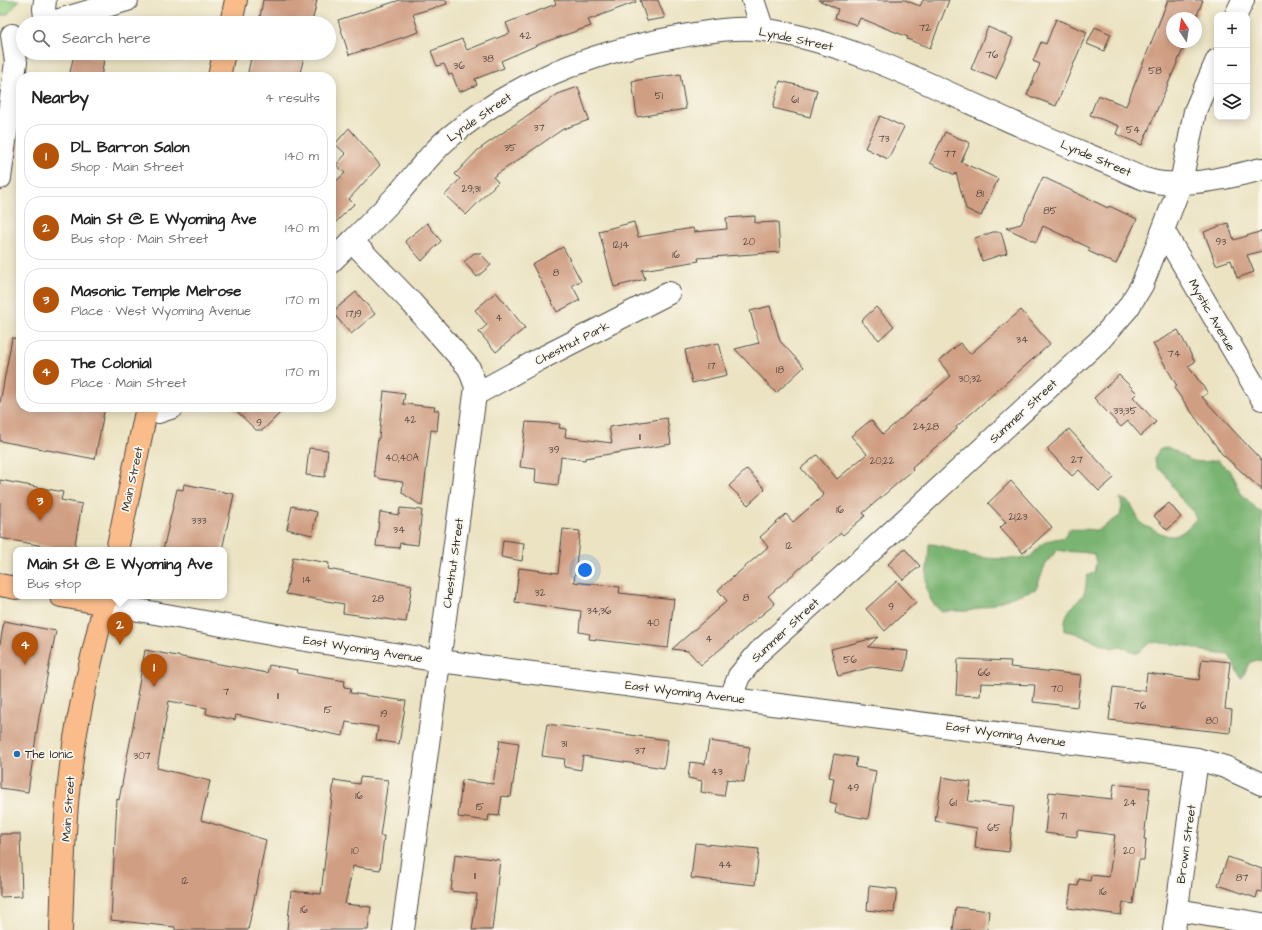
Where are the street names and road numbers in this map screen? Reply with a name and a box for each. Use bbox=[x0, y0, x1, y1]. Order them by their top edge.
street label: Lynde Street bbox=[757, 23, 835, 57]
street label: Lynde Street bbox=[444, 89, 516, 147]
street label: Lynde Street bbox=[1057, 136, 1134, 182]
street label: Mystic Avenue bbox=[1183, 276, 1239, 355]
street label: Chestnut Park bbox=[532, 317, 613, 369]
street label: Summer Street bbox=[986, 375, 1061, 447]
street label: Main Street bbox=[117, 445, 148, 513]
street label: Chestnut Street bbox=[439, 517, 468, 609]
street label: Summer Street bbox=[748, 594, 823, 666]
street label: East Wyoming Avenue bbox=[302, 632, 424, 668]
street label: East Wyoming Avenue bbox=[624, 677, 746, 709]
street label: East Wyoming Avenue bbox=[945, 718, 1067, 752]
street label: Main Street bbox=[58, 776, 79, 842]
street label: Brown Street bbox=[1173, 803, 1200, 885]

